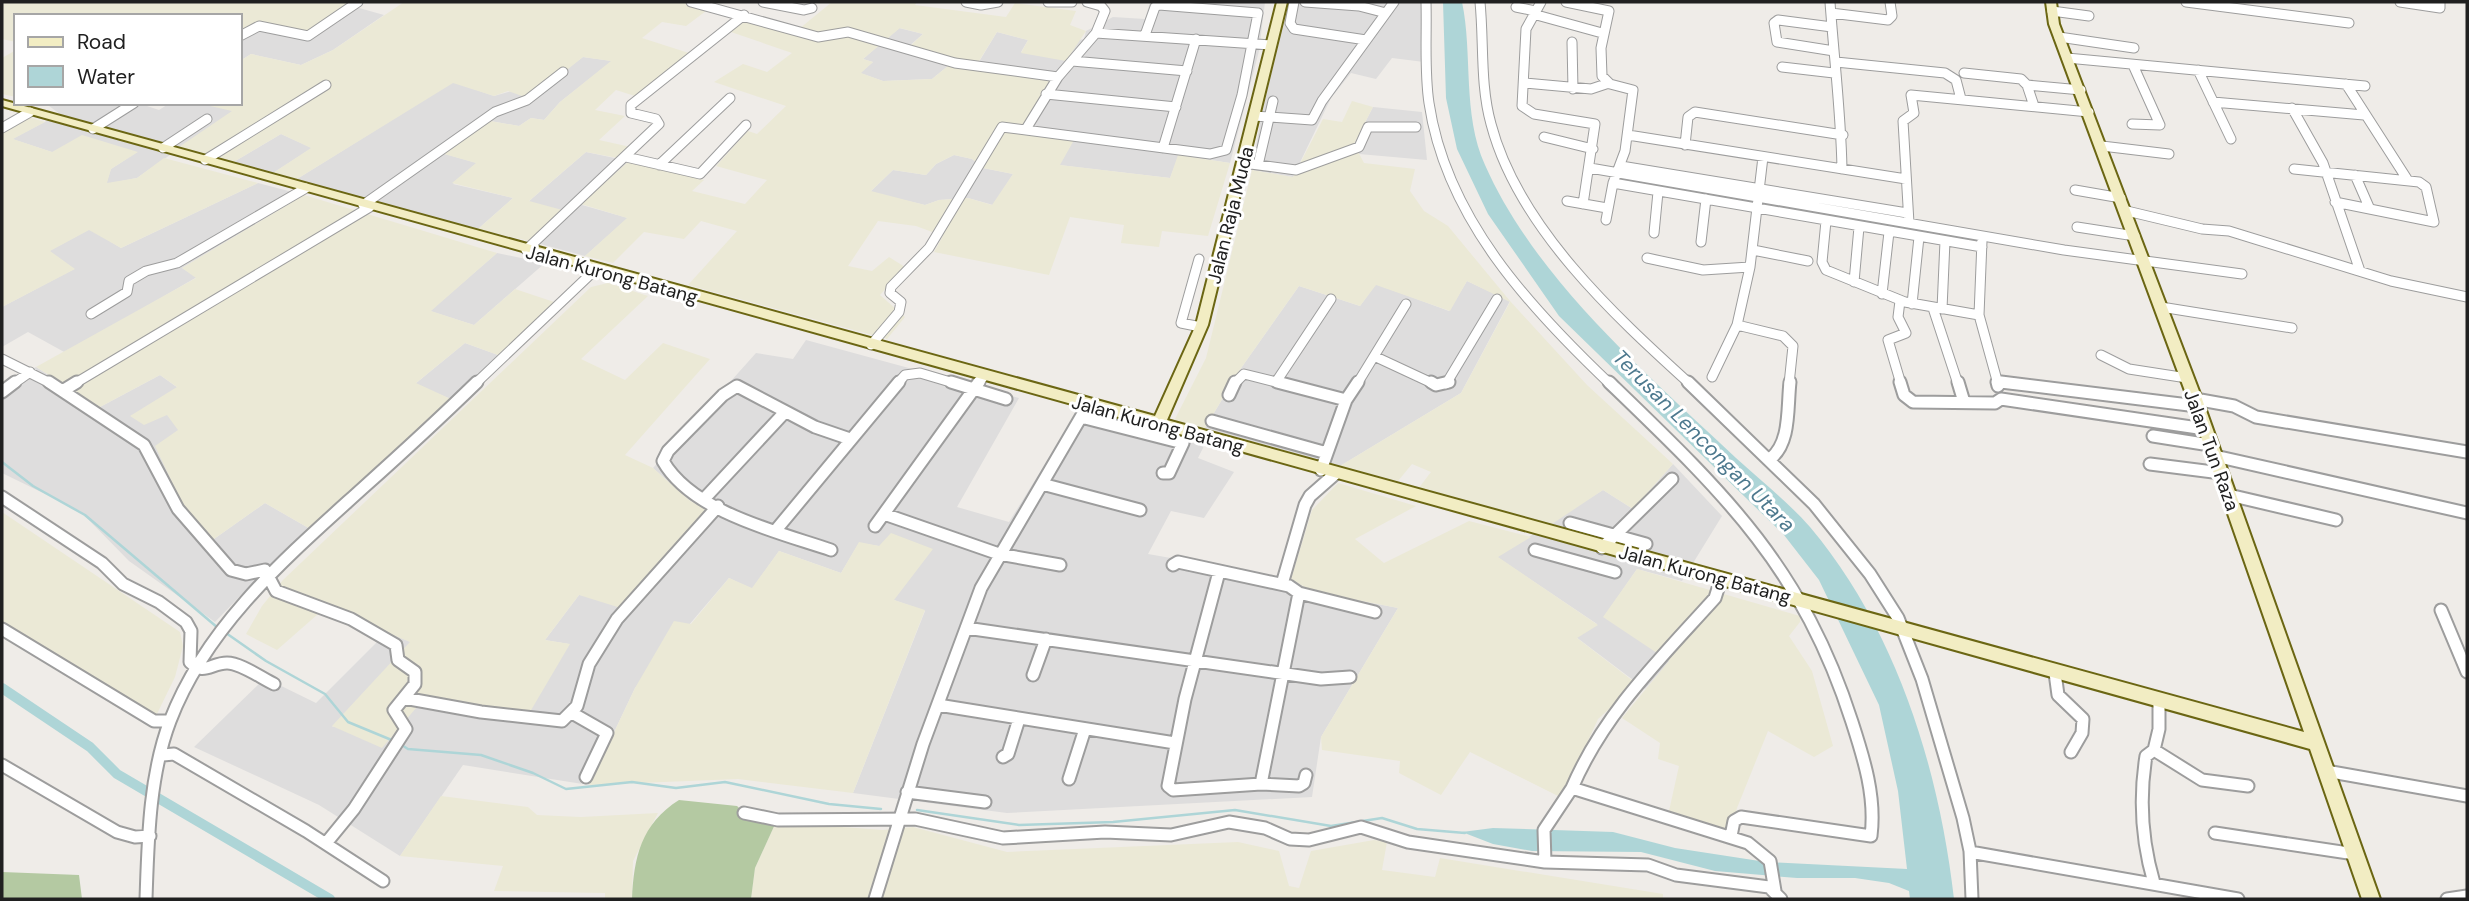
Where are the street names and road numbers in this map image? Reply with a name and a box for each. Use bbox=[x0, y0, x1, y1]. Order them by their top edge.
street label: Jalan Raja Muda bbox=[1201, 144, 1260, 286]
street label: Jalan Kurong Batang bbox=[523, 239, 701, 310]
street label: Jalan Tun Raza bbox=[2178, 386, 2245, 514]
street label: Jalan Kurong Batang bbox=[1069, 389, 1247, 460]
street label: Jalan Kurong Batang bbox=[1616, 539, 1794, 610]

